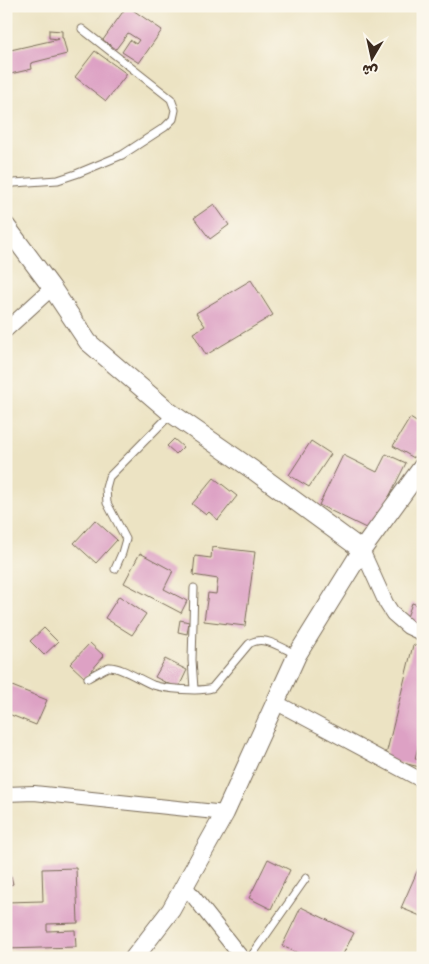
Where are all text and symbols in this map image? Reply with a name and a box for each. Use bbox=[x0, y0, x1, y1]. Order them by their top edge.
north arrow bbox=[346, 32, 396, 82]
text: ش bbox=[361, 61, 379, 82]

